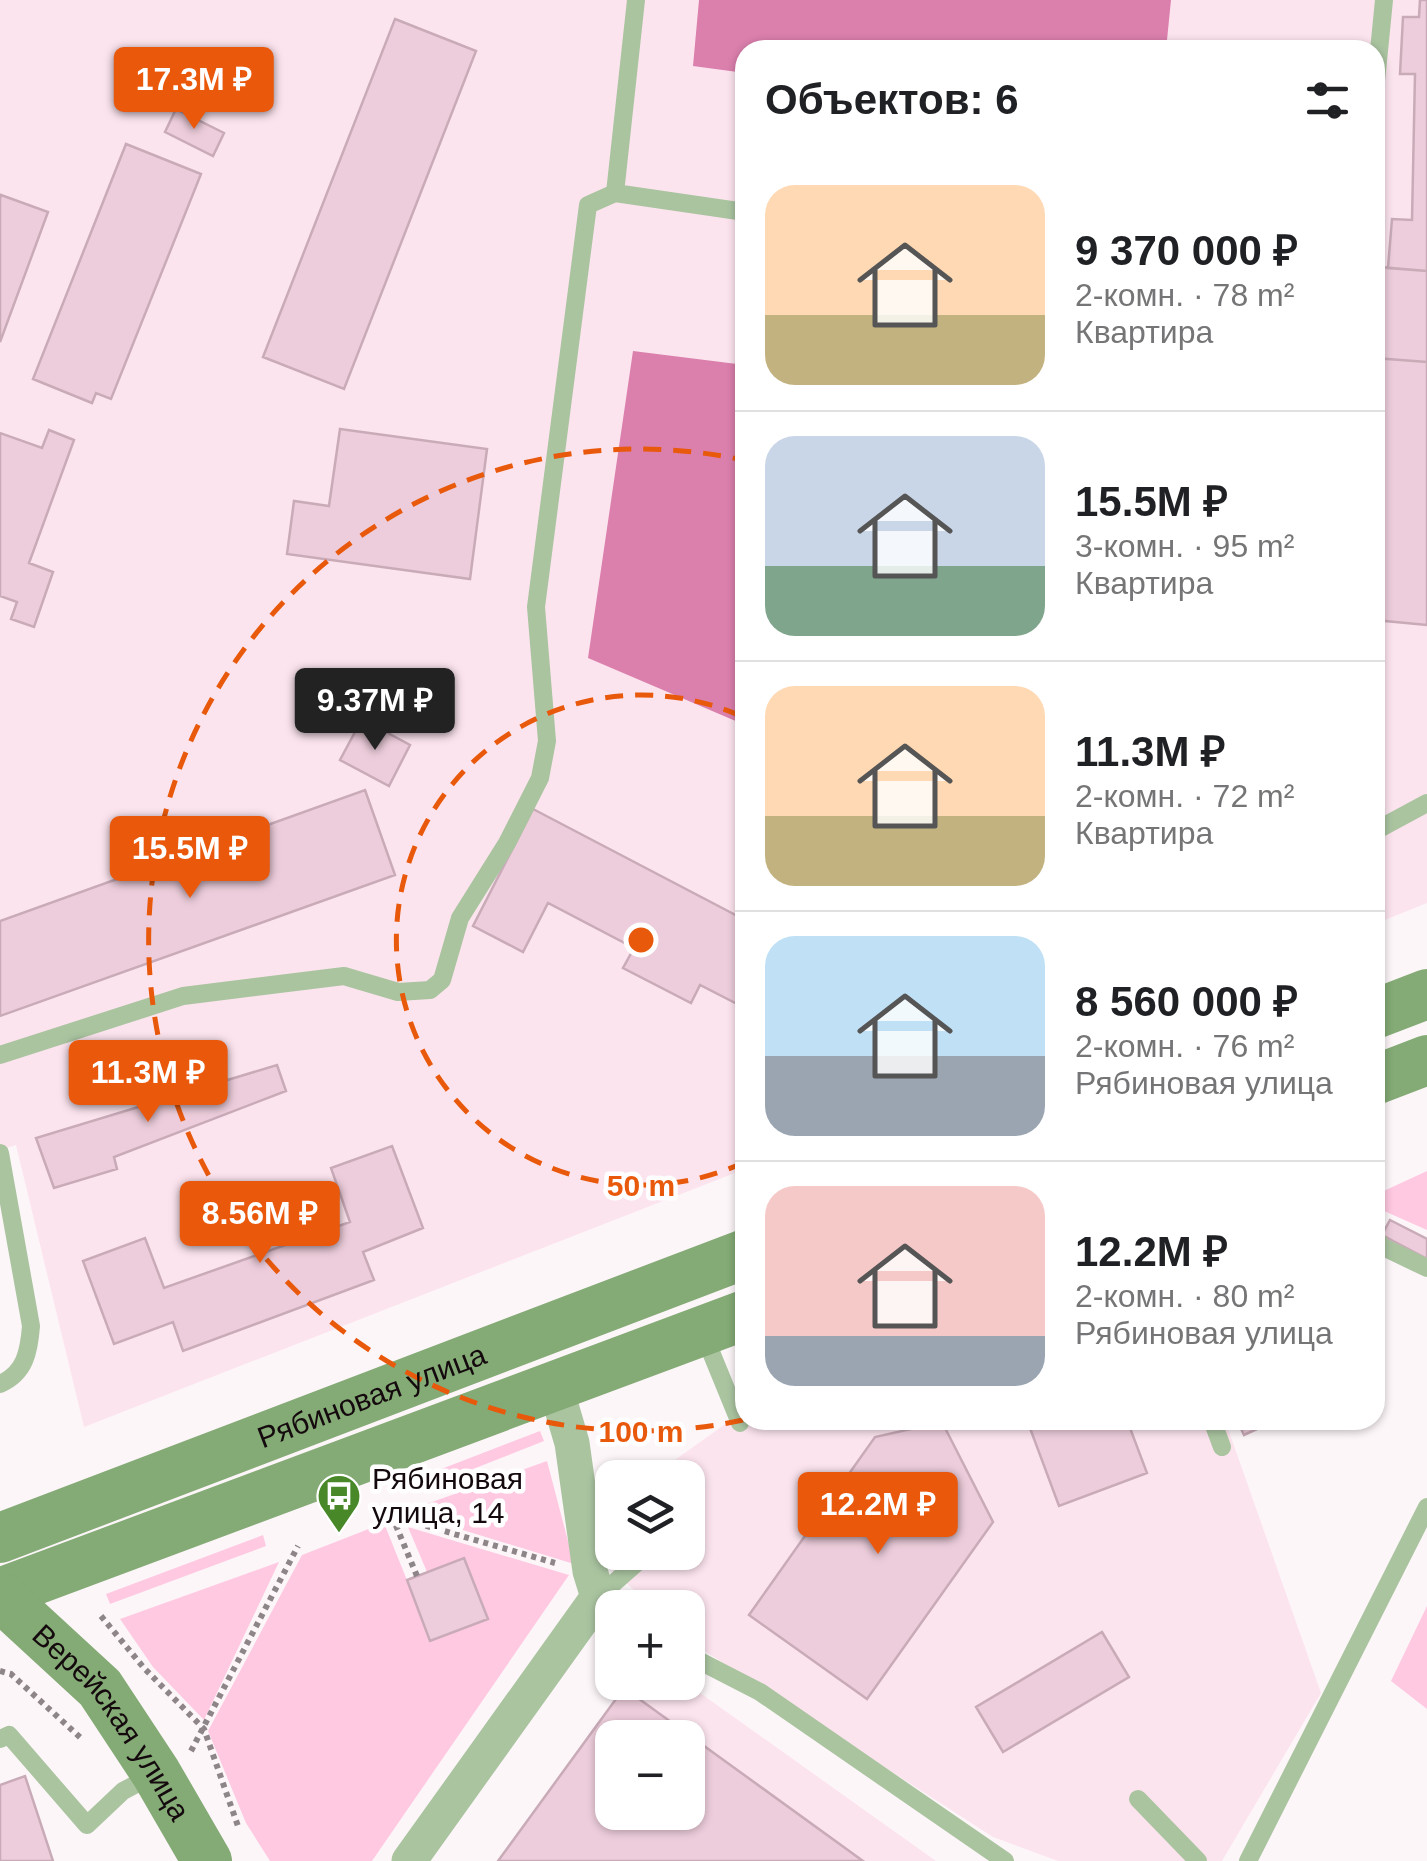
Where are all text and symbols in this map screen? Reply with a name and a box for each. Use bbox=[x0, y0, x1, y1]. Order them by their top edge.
pin: 17.3M ₽ bbox=[102, 47, 286, 132]
text: 17.3M ₽ bbox=[136, 61, 252, 97]
icon: filters bbox=[1300, 73, 1355, 128]
text: Объектов: 6 bbox=[765, 76, 1019, 123]
icon: home bbox=[845, 225, 965, 345]
text: 9 370 000 ₽ bbox=[1075, 227, 1298, 274]
text: 2-комн. · 78 m² bbox=[1075, 277, 1294, 313]
text: Квартира bbox=[1075, 314, 1213, 350]
icon: home bbox=[845, 476, 965, 596]
text: 15.5M ₽ bbox=[1075, 478, 1228, 525]
text: 3-комн. · 95 m² bbox=[1075, 528, 1294, 564]
text: Квартира bbox=[1075, 565, 1213, 601]
pin: 9.37M ₽ bbox=[283, 668, 467, 753]
text: 9.37M ₽ bbox=[317, 682, 433, 718]
icon: home bbox=[845, 726, 965, 846]
text: 11.3M ₽ bbox=[1075, 728, 1226, 775]
text: 2-комн. · 72 m² bbox=[1075, 778, 1294, 814]
text: Квартира bbox=[1075, 815, 1213, 851]
pin: 15.5M ₽ bbox=[98, 816, 282, 901]
text: 15.5M ₽ bbox=[132, 830, 248, 866]
centre of rings bbox=[623, 922, 659, 958]
icon: home bbox=[845, 976, 965, 1096]
text: 8 560 000 ₽ bbox=[1075, 978, 1298, 1025]
text: 2-комн. · 76 m² bbox=[1075, 1028, 1294, 1064]
pin: 11.3M ₽ bbox=[56, 1040, 240, 1125]
text: 11.3M ₽ bbox=[91, 1054, 205, 1090]
text: Рябиновая улица bbox=[1075, 1065, 1333, 1101]
text: 50 m bbox=[607, 1169, 675, 1202]
pin: 8.56M ₽ bbox=[168, 1181, 352, 1266]
text: 8.56M ₽ bbox=[202, 1195, 318, 1231]
icon: home bbox=[845, 1226, 965, 1346]
text: 12.2M ₽ bbox=[1075, 1228, 1228, 1275]
text: 2-комн. · 80 m² bbox=[1075, 1278, 1294, 1314]
text: Рябиновая улица bbox=[1075, 1315, 1333, 1351]
street label: Рябиновая улица bbox=[253, 1337, 491, 1454]
text: 100 m bbox=[598, 1415, 684, 1448]
map controls bbox=[595, 1460, 705, 1830]
button: layers bbox=[595, 1460, 705, 1570]
place label: Рябиновая улица, 14 bbox=[372, 1462, 523, 1529]
pin: 12.2M ₽ bbox=[786, 1472, 970, 1557]
bus stop icon: Рябиновая улица, 14 bbox=[316, 1473, 362, 1534]
text: 12.2M ₽ bbox=[820, 1486, 936, 1522]
button: + bbox=[595, 1590, 705, 1700]
street label: Верейская улица bbox=[26, 1618, 197, 1826]
button: − bbox=[595, 1720, 705, 1830]

